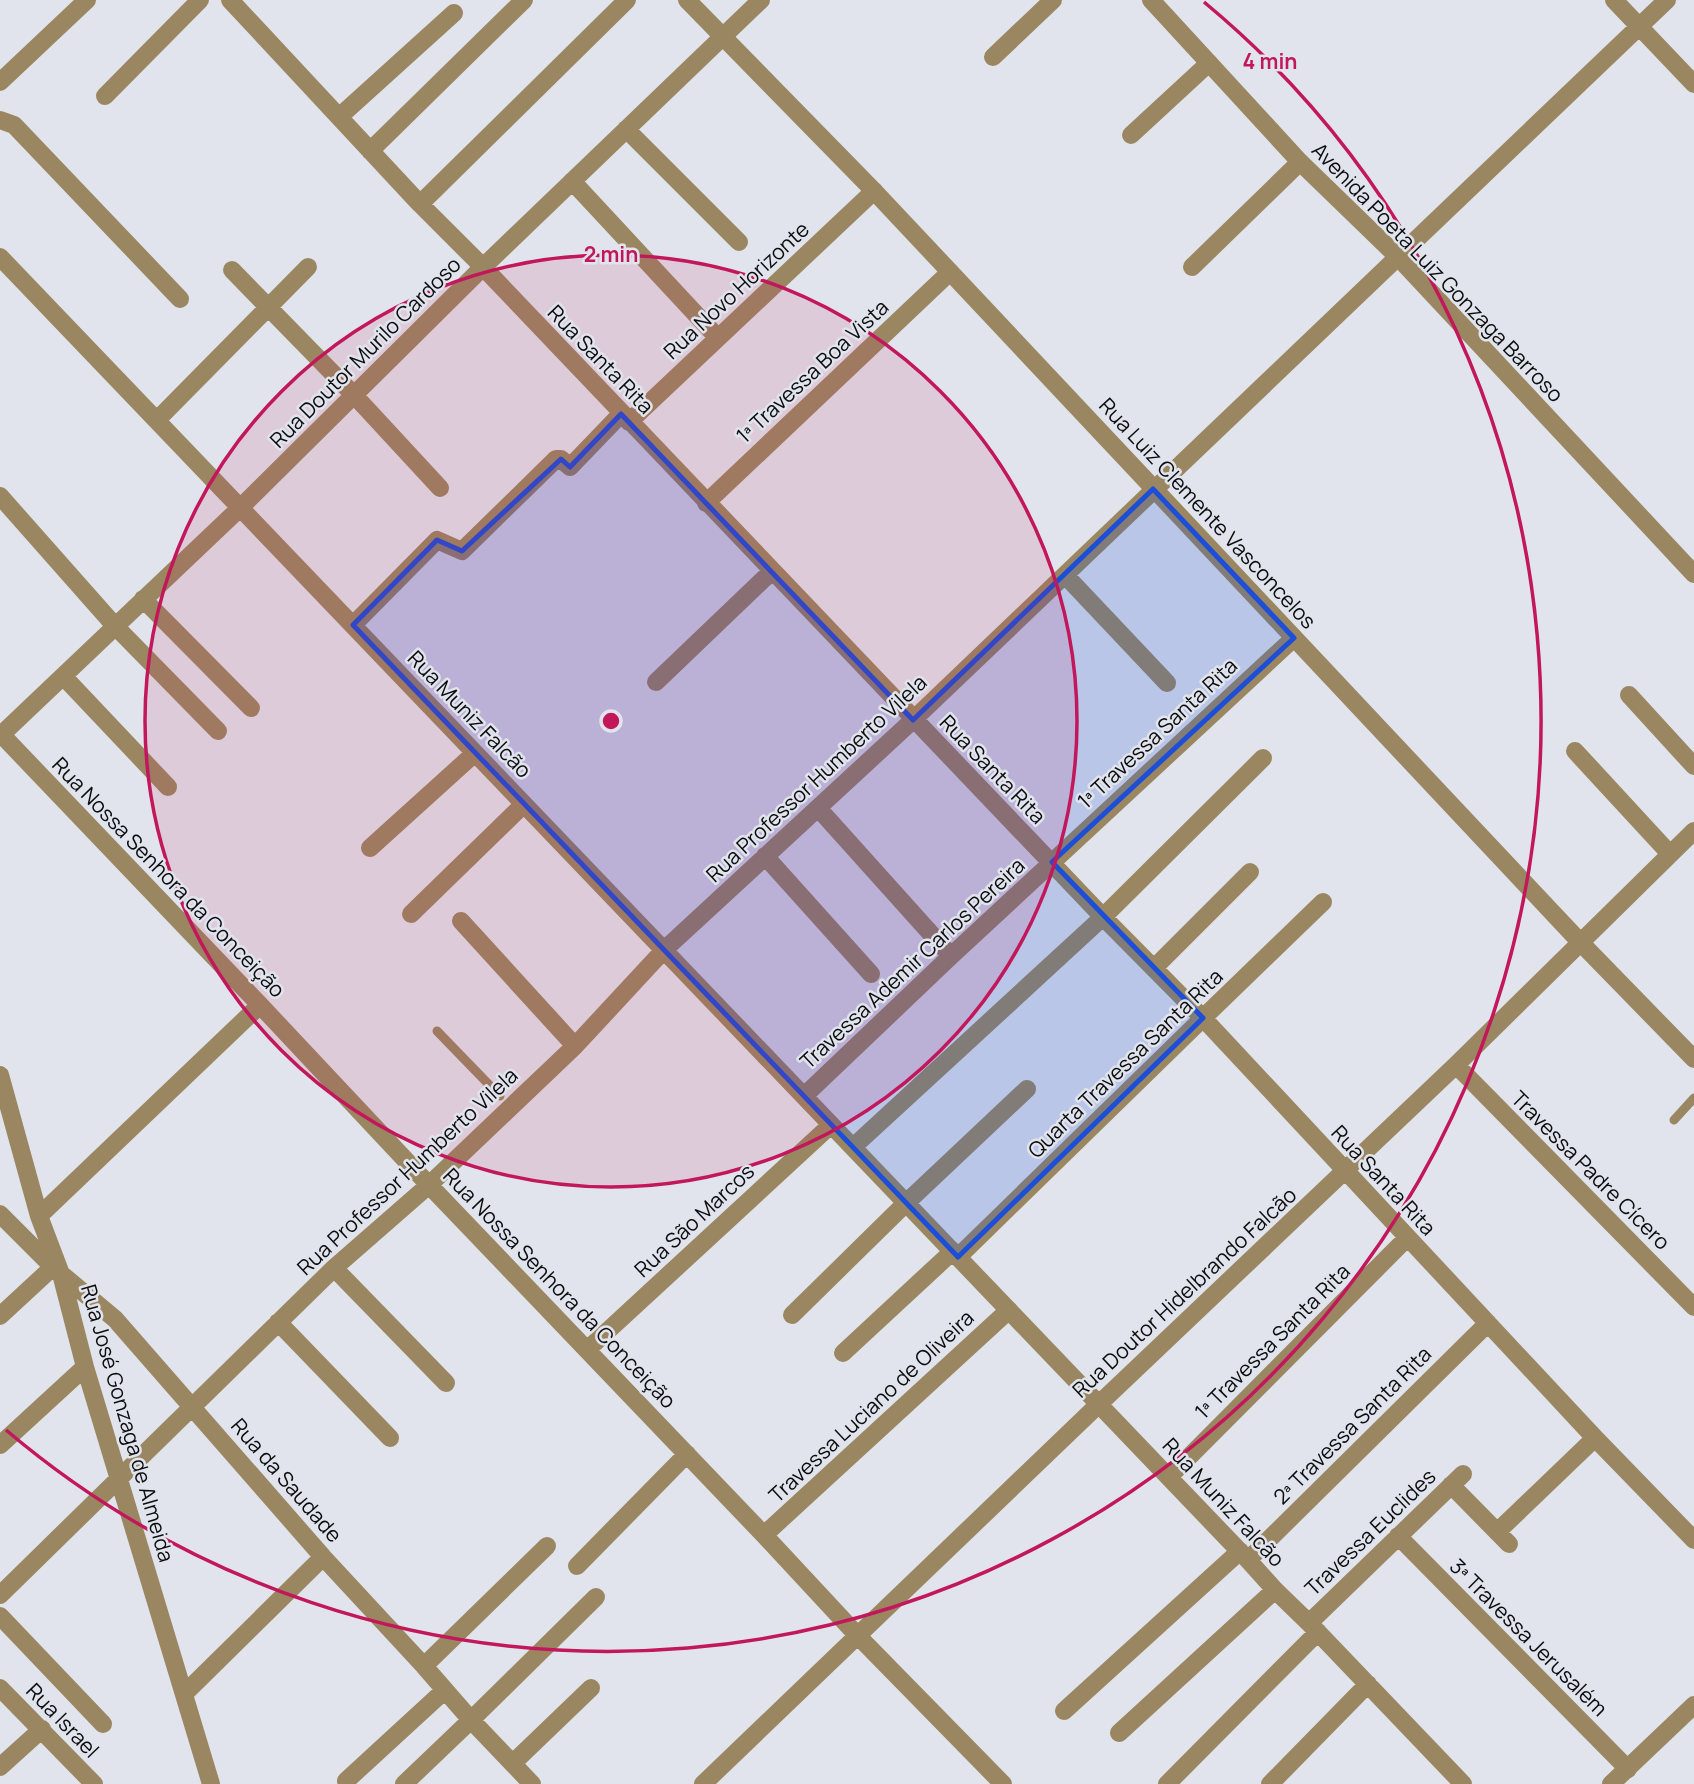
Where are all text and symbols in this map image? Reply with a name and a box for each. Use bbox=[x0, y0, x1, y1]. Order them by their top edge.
text: 4 min bbox=[1243, 47, 1297, 75]
street label: Avenida Poeta Luiz Gonzaga Barroso bbox=[1306, 136, 1570, 408]
street label: Rua Novo Horizonte bbox=[657, 215, 815, 365]
text: 2 min bbox=[584, 240, 638, 268]
street label: Rua Doutor Murilo Cardoso bbox=[263, 250, 467, 454]
street label: 1ª Travessa Boa Vista bbox=[730, 293, 894, 449]
street label: Rua Santa Rita bbox=[542, 298, 660, 420]
street label: Rua Luiz Clemente Vasconcelos bbox=[1093, 392, 1323, 634]
street label: Rua Muniz Falcão bbox=[402, 644, 538, 784]
street label: 1ª Travessa Santa Rita bbox=[1071, 652, 1243, 814]
street label: Rua Professor Humberto Vilela bbox=[700, 668, 932, 888]
street label: Rua Santa Rita bbox=[934, 708, 1052, 830]
centre of rings bbox=[599, 709, 623, 733]
street label: Rua Nossa Senhora da Conceição bbox=[46, 751, 292, 1003]
street label: Travessa Ademir Carlos Pereira bbox=[794, 851, 1030, 1075]
street label: Quarta Travessa Santa Rita bbox=[1021, 962, 1229, 1164]
street label: Rua Professor Humberto Vilela bbox=[291, 1061, 523, 1281]
street label: Travessa Padre Cícero bbox=[1506, 1085, 1676, 1255]
street label: Rua Santa Rita bbox=[1326, 1119, 1442, 1241]
street label: Rua São Marcos bbox=[628, 1157, 760, 1283]
street label: Rua Nossa Senhora da Conceição bbox=[437, 1162, 683, 1414]
street label: Rua Doutor Hidelbrando Falcão bbox=[1066, 1181, 1302, 1403]
street label: 1ª Travessa Santa Rita bbox=[1188, 1257, 1356, 1425]
street label: Rua José Gonzaga de Almeida bbox=[75, 1281, 181, 1565]
street label: Travessa Luciano de Oliveira bbox=[763, 1303, 979, 1509]
street label: 2ª Travessa Santa Rita bbox=[1267, 1340, 1437, 1510]
street label: Rua da Saudade bbox=[225, 1412, 349, 1548]
street label: Rua Muniz Falcão bbox=[1157, 1431, 1291, 1573]
street label: Travessa Euclides bbox=[1299, 1462, 1441, 1602]
street label: 3ª Travessa Jerusalém bbox=[1444, 1552, 1614, 1722]
street label: Rua Israel bbox=[20, 1677, 106, 1763]

